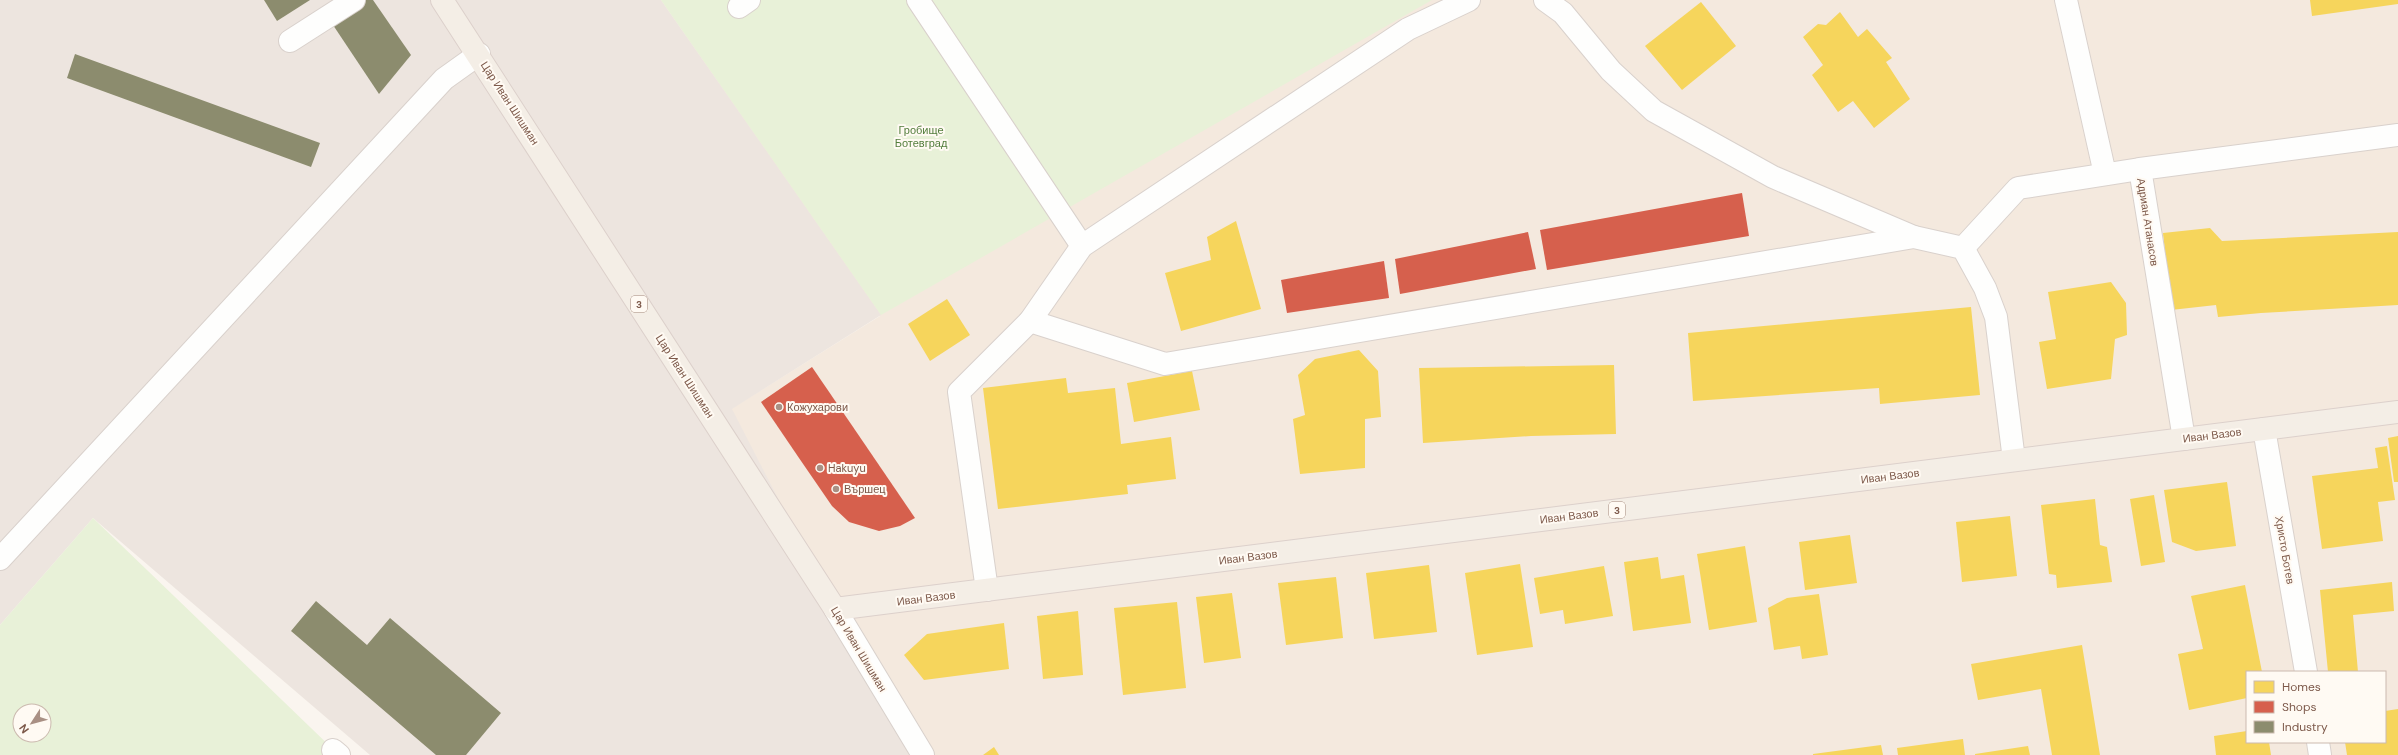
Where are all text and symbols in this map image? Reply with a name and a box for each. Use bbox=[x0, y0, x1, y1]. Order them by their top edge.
street label: Цар Иван Шишман bbox=[478, 58, 542, 148]
park label: Гробище Ботевград bbox=[895, 123, 948, 150]
street label: Адриан Атанасов bbox=[2134, 177, 2162, 267]
road number: 3 bbox=[631, 296, 647, 312]
street label: Цар Иван Шишман bbox=[653, 331, 717, 421]
place label: Кожухарови bbox=[787, 400, 848, 414]
marker: Кожухарови bbox=[774, 402, 784, 412]
street label: Иван Вазов bbox=[2182, 424, 2242, 446]
place label: Hakuyu bbox=[828, 461, 866, 475]
marker: Hakuyu bbox=[815, 463, 825, 473]
street label: Иван Вазов bbox=[1860, 465, 1920, 487]
place label: Вършец bbox=[844, 482, 886, 496]
marker: Вършец bbox=[831, 484, 841, 494]
road number: 3 bbox=[1609, 502, 1625, 518]
street label: Иван Вазов bbox=[1539, 505, 1599, 527]
street label: Христо Ботев bbox=[2272, 515, 2298, 585]
street label: Иван Вазов bbox=[1218, 546, 1278, 568]
street label: Иван Вазов bbox=[896, 587, 956, 609]
street label: Цар Иван Шишман bbox=[828, 604, 890, 694]
legend bbox=[2246, 671, 2386, 743]
text: Homes bbox=[2282, 679, 2321, 695]
text: Shops bbox=[2282, 699, 2317, 715]
north arrow bbox=[12, 703, 52, 743]
text: Industry bbox=[2282, 719, 2328, 735]
text: N bbox=[16, 722, 32, 736]

